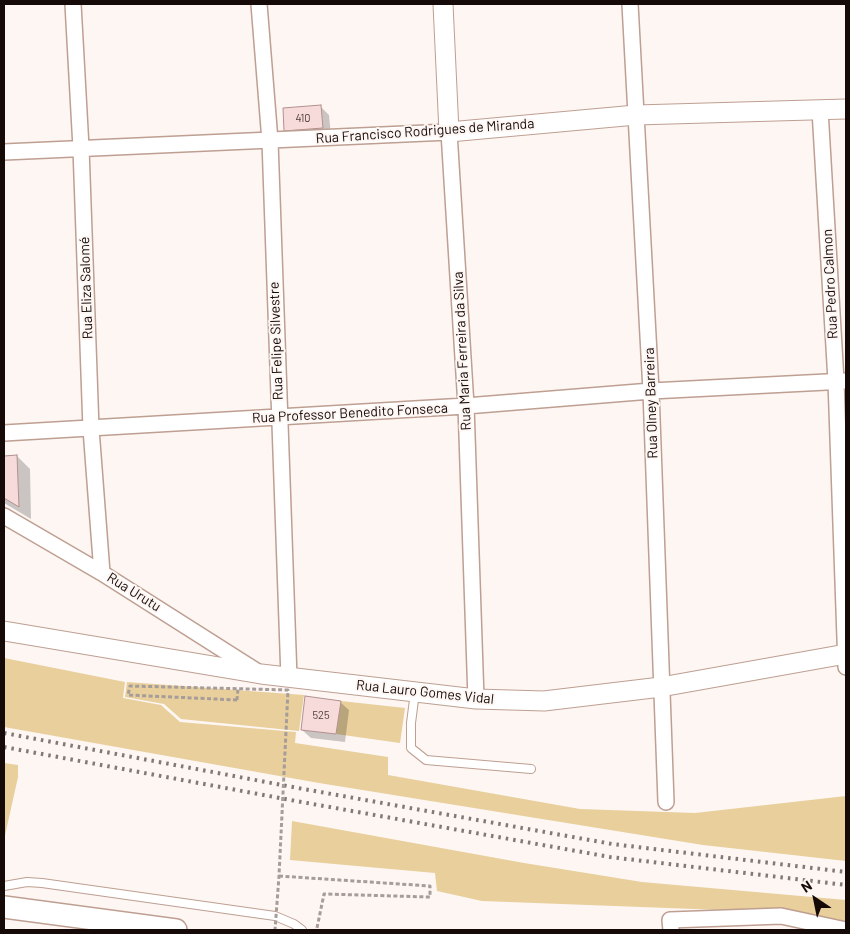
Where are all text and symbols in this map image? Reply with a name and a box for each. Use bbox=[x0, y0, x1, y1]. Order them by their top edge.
house number: 410 bbox=[295, 111, 311, 125]
street label: Rua Francisco Rodrigues de Miranda bbox=[315, 115, 535, 147]
street label: Rua Pedro Calmon bbox=[819, 229, 841, 339]
street label: Rua Eliza Salomé bbox=[76, 236, 96, 340]
street label: Rua Maria Ferreira da Silva bbox=[449, 271, 475, 431]
street label: Rua Felipe Silvestre bbox=[266, 281, 286, 401]
street label: Rua Olney Barreira bbox=[641, 347, 661, 459]
street label: Rua Professor Benedito Fonseca bbox=[252, 399, 448, 427]
street label: Rua Urutu bbox=[104, 569, 164, 615]
street label: Rua Lauro Gomes Vidal bbox=[355, 676, 495, 708]
house number: 525 bbox=[312, 708, 330, 722]
north arrow bbox=[790, 874, 840, 924]
text: N bbox=[798, 876, 815, 896]

